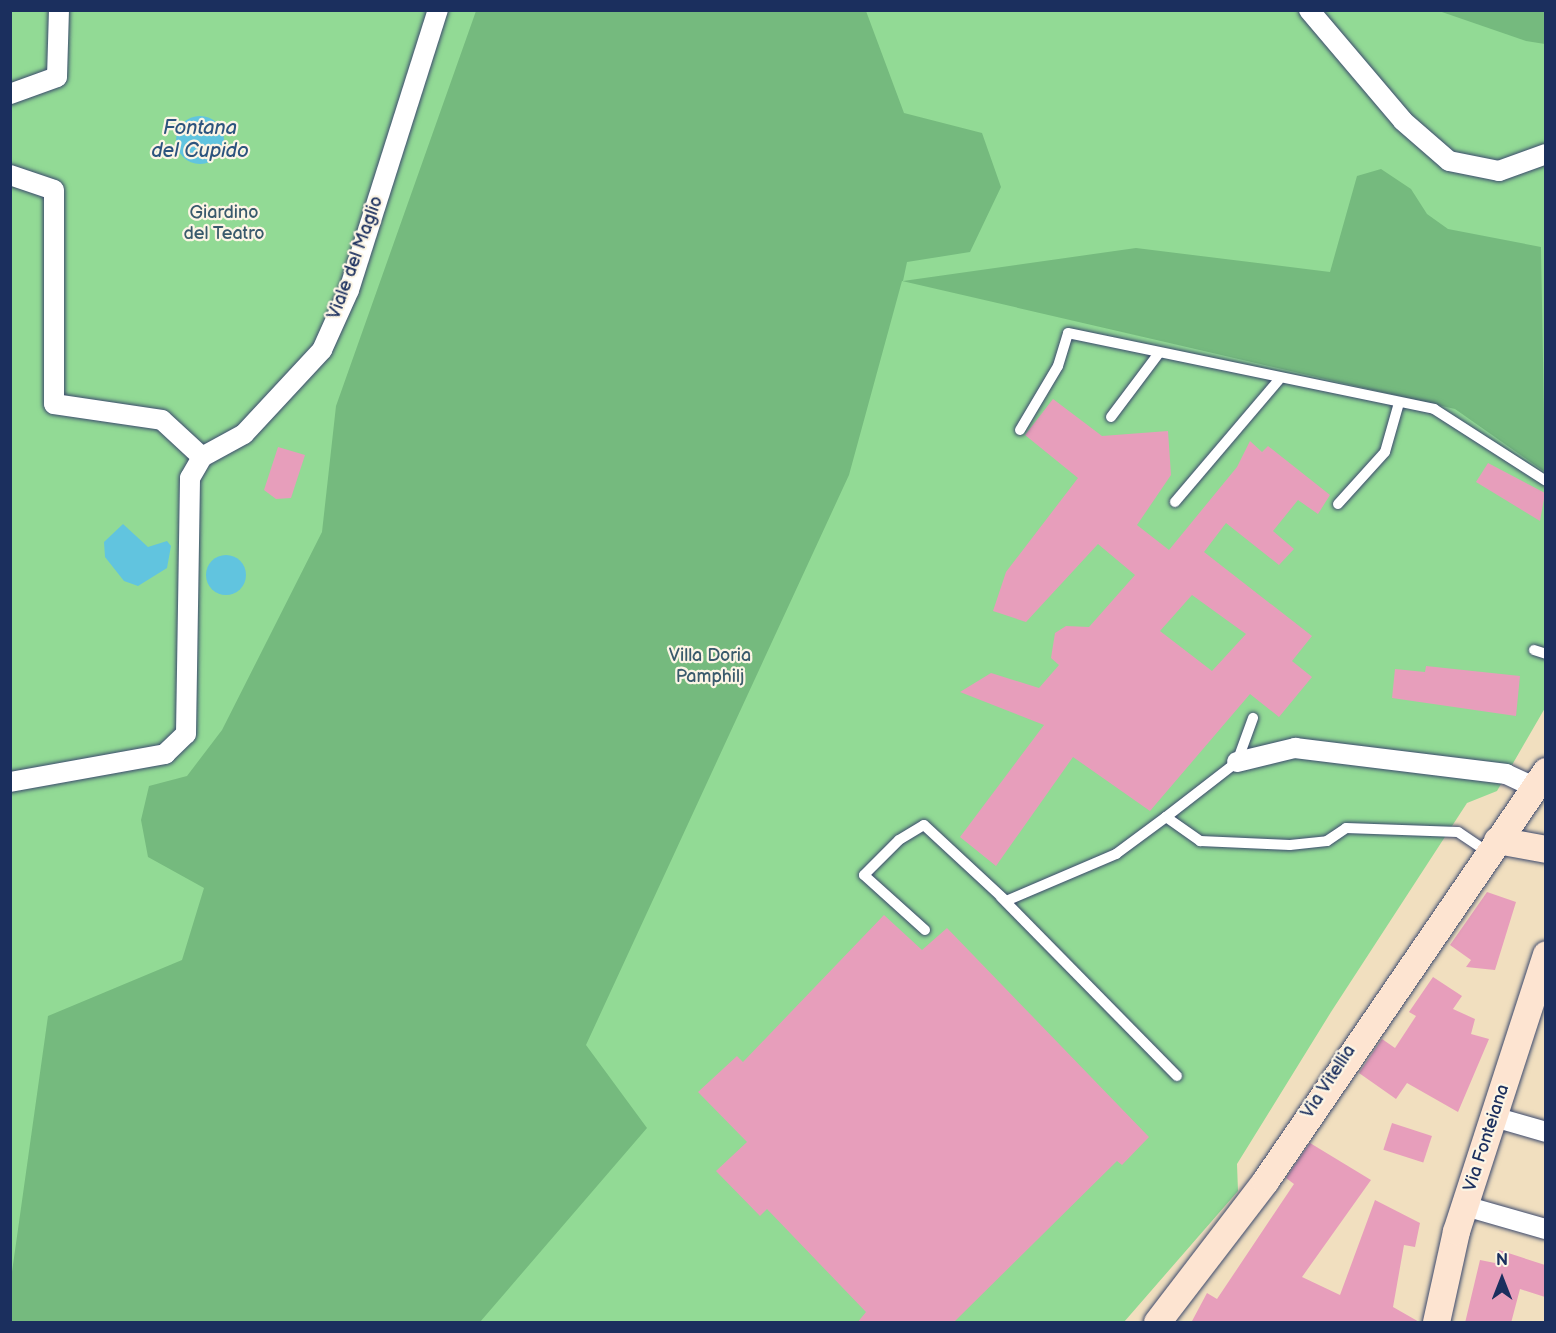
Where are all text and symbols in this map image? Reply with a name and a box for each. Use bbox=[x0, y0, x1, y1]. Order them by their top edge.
water label: Fontana del Cupido bbox=[151, 117, 249, 164]
street label: Viale del Maglio bbox=[324, 194, 388, 322]
park label: Giardino del Teatro bbox=[183, 203, 265, 246]
park label: Villa Doria Pamphilj bbox=[669, 646, 751, 688]
street label: Via Vitellia bbox=[1297, 1041, 1361, 1123]
street label: Via Fonteiana bbox=[1460, 1082, 1514, 1194]
north arrow bbox=[1472, 1249, 1532, 1309]
text: N bbox=[1496, 1251, 1508, 1270]

